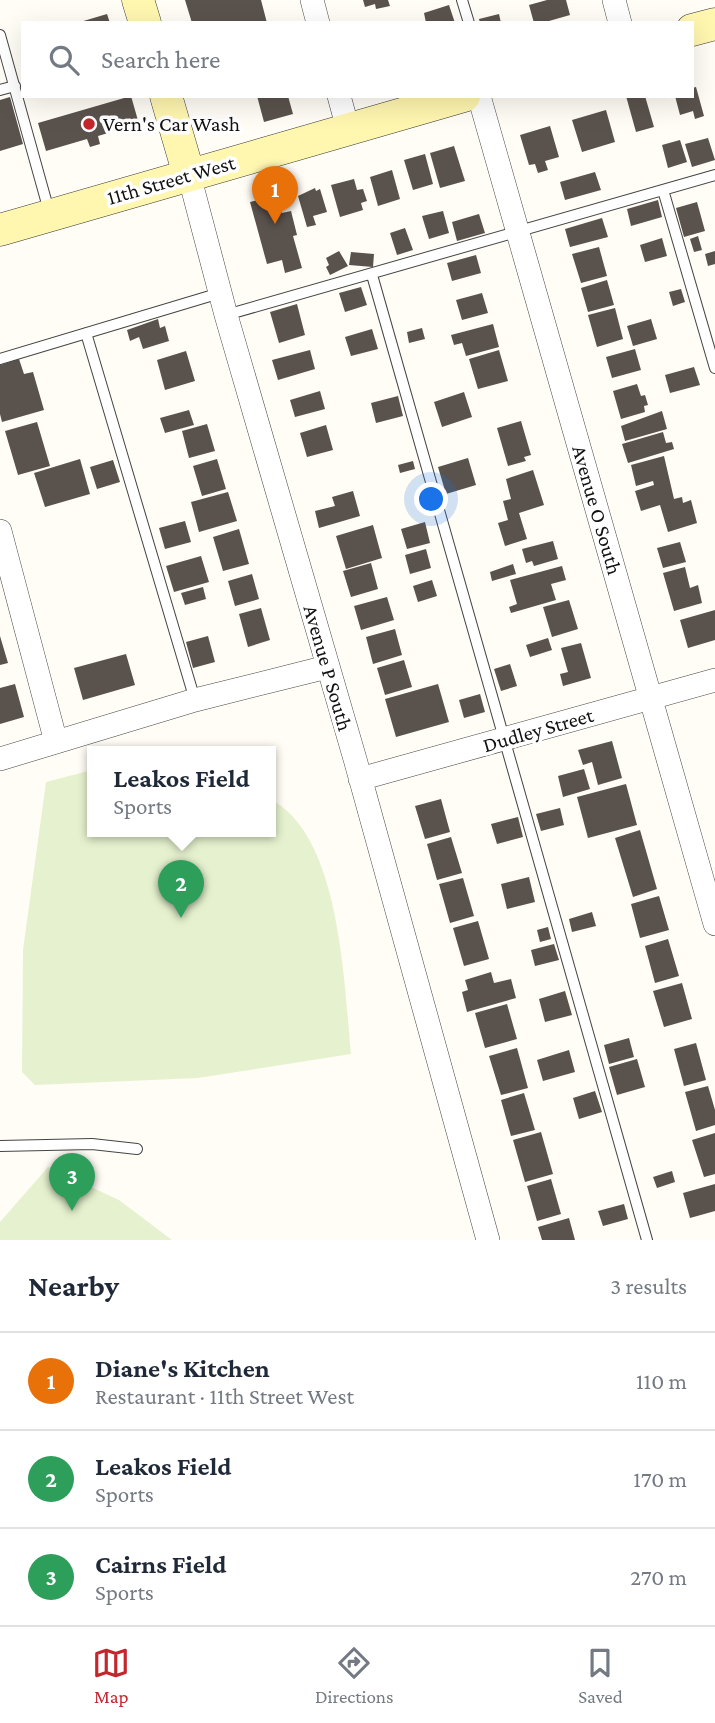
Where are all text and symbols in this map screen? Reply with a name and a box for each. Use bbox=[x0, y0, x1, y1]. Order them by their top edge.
search box bbox=[21, 21, 694, 98]
icon: search bbox=[45, 41, 83, 79]
text: Search here bbox=[101, 45, 220, 74]
place label: Vern's Car Wash bbox=[103, 112, 240, 136]
marker: Vern's Car Wash bbox=[81, 116, 97, 132]
street label: 11th Street West bbox=[104, 150, 239, 210]
pin: 1 bbox=[252, 166, 298, 224]
street label: Avenue O South bbox=[567, 443, 627, 577]
your location bbox=[414, 482, 448, 516]
street label: Avenue P South bbox=[299, 602, 357, 734]
street label: Dudley Street bbox=[480, 703, 597, 757]
popup bbox=[87, 746, 276, 837]
text: Leakos Field bbox=[113, 764, 250, 793]
text: Sports bbox=[113, 793, 172, 819]
pin: 2 bbox=[158, 860, 204, 918]
pin: 3 bbox=[49, 1153, 95, 1211]
text: Nearby bbox=[28, 1269, 119, 1302]
text: 3 results bbox=[610, 1273, 687, 1299]
text: Diane's Kitchen bbox=[95, 1354, 270, 1383]
text: 1 bbox=[47, 1368, 55, 1394]
text: 110 m bbox=[636, 1368, 687, 1394]
text: Restaurant · 11th Street West bbox=[95, 1383, 354, 1409]
text: Leakos Field bbox=[95, 1452, 231, 1481]
text: 2 bbox=[45, 1466, 57, 1492]
text: 170 m bbox=[633, 1466, 687, 1492]
text: Sports bbox=[95, 1481, 154, 1507]
text: Cairns Field bbox=[95, 1550, 227, 1579]
text: 3 bbox=[45, 1564, 57, 1590]
text: 270 m bbox=[630, 1564, 687, 1590]
text: Sports bbox=[95, 1579, 154, 1605]
tab: Map bbox=[92, 1644, 130, 1707]
tab: Directions bbox=[315, 1644, 394, 1707]
tab: Saved bbox=[578, 1644, 623, 1707]

